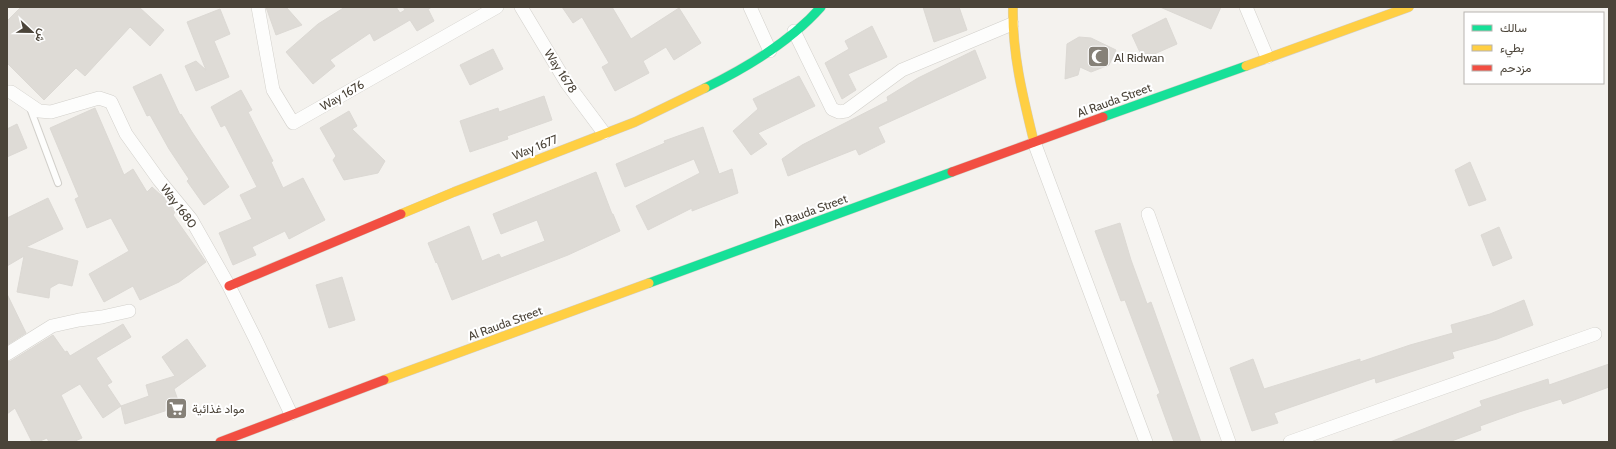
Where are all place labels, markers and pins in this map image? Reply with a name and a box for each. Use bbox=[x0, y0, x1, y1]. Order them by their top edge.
mosque icon: Al Ridwan bbox=[1085, 44, 1111, 70]
place label: Al Ridwan bbox=[1114, 50, 1165, 65]
supermarket icon: مواد غذائية bbox=[163, 395, 189, 421]
place label: مواد غذائية bbox=[192, 401, 245, 417]

